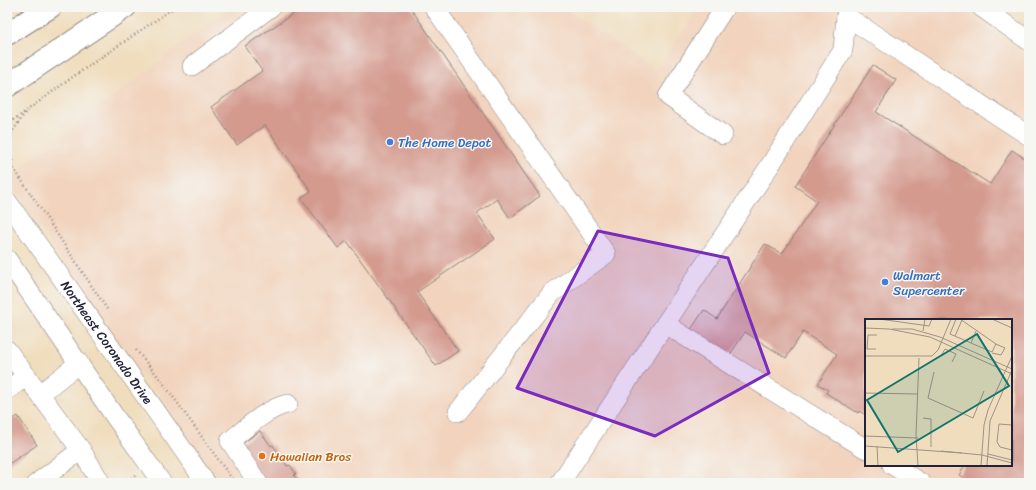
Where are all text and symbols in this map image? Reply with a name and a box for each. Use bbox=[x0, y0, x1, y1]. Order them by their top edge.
place label: The Home Depot bbox=[398, 131, 491, 154]
marker: The Home Depot bbox=[385, 137, 395, 147]
place label: Walmart Supercenter bbox=[893, 264, 965, 302]
street label: Northeast Coronado Drive bbox=[55, 275, 159, 409]
marker: Walmart Supercenter bbox=[880, 277, 890, 287]
inset map bbox=[865, 319, 1012, 466]
place label: Hawaiian Bros bbox=[270, 445, 352, 468]
marker: Hawaiian Bros bbox=[257, 451, 267, 461]

